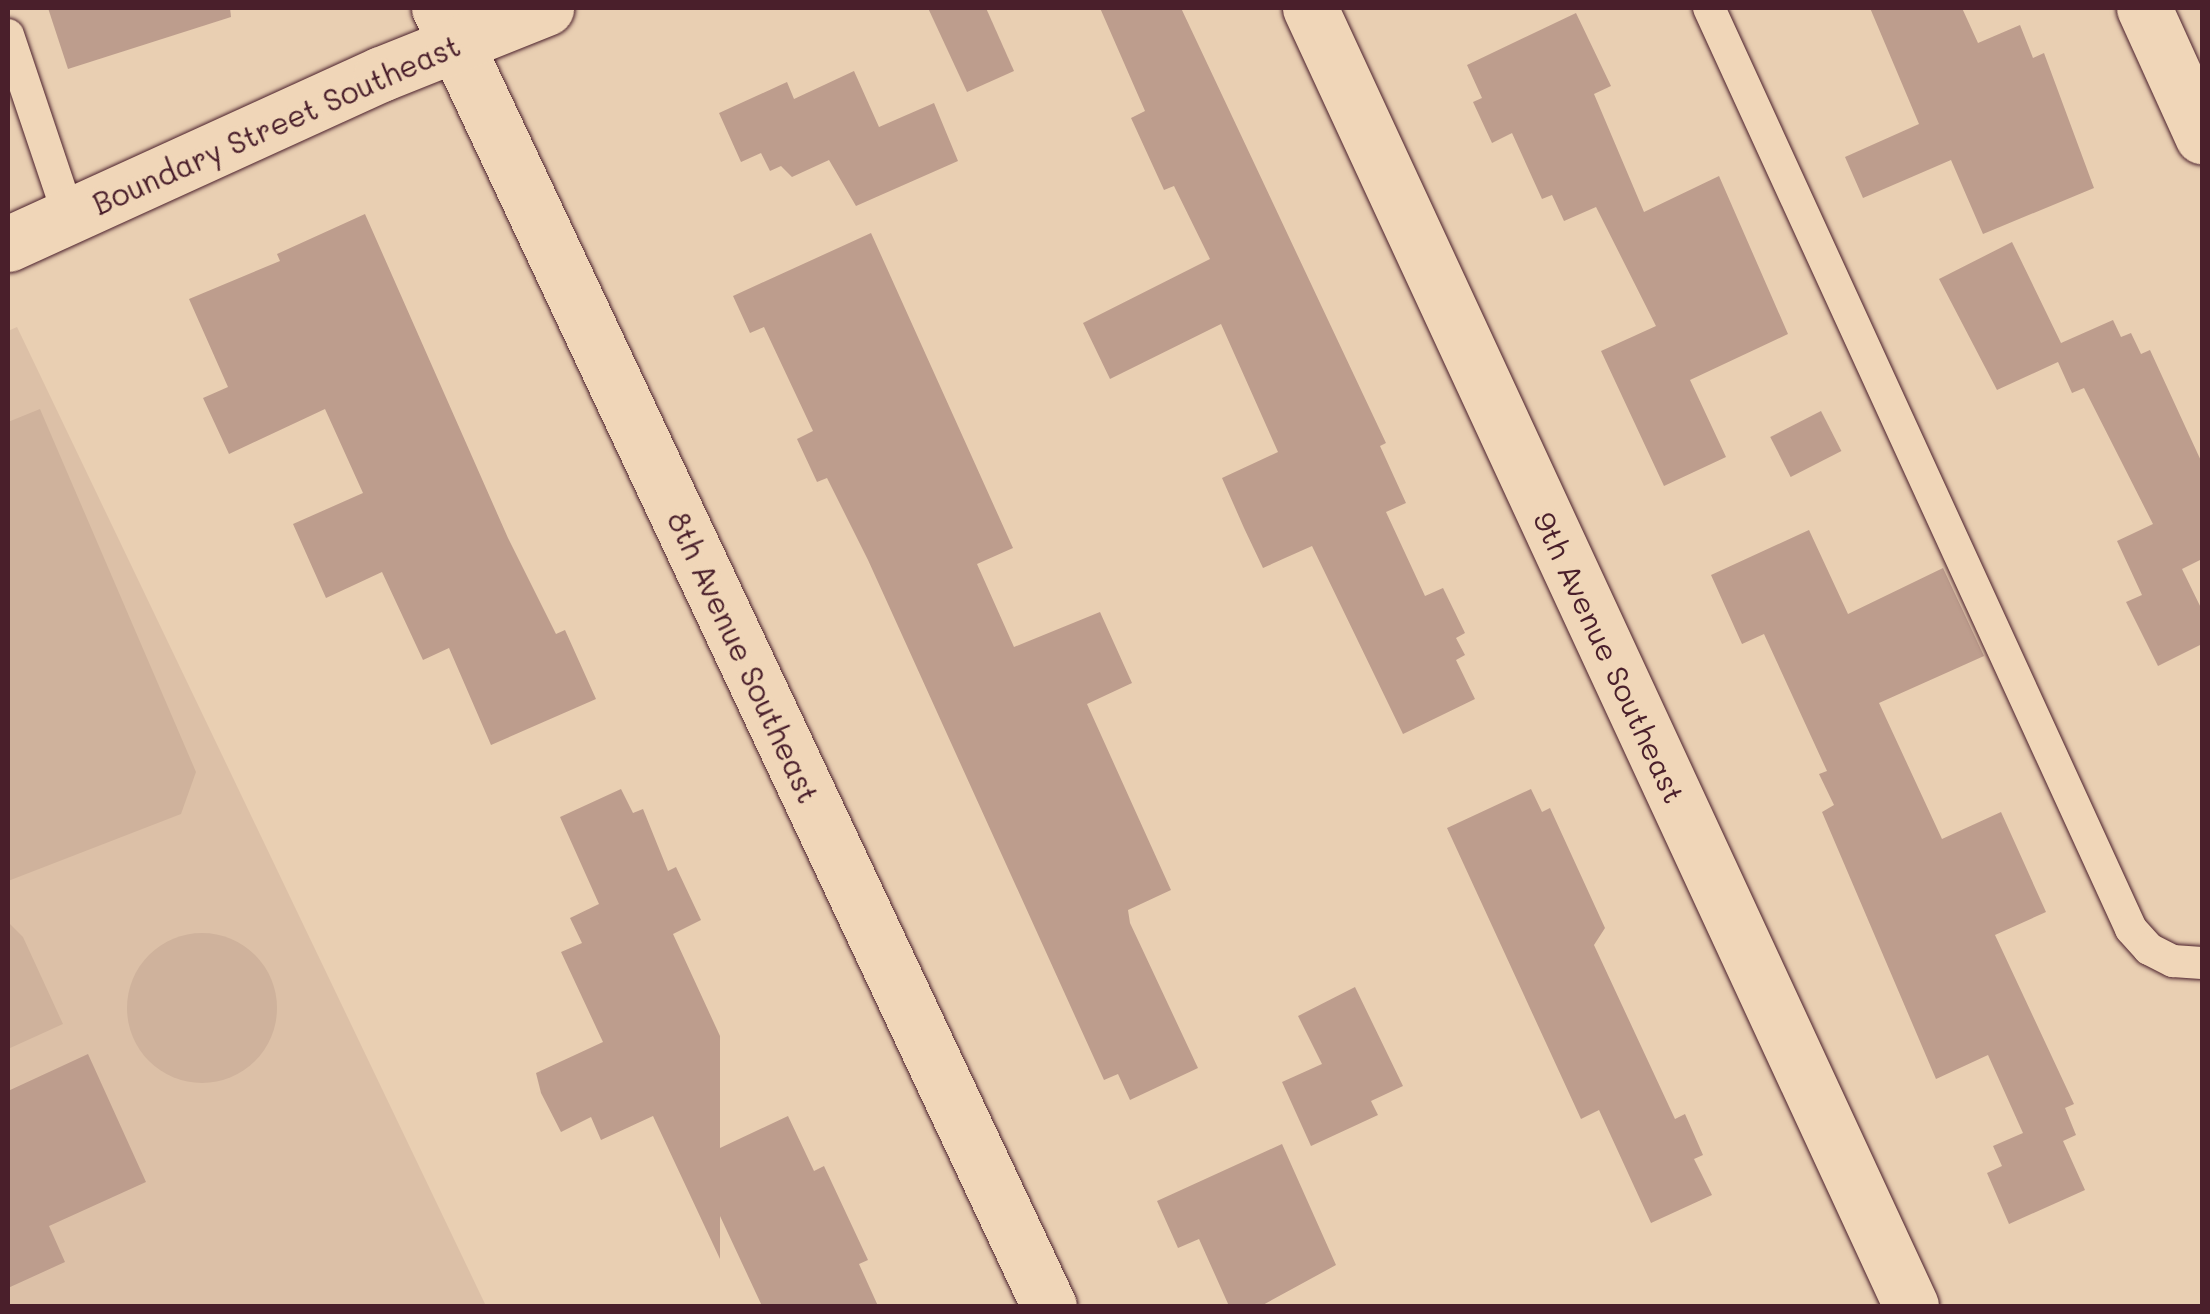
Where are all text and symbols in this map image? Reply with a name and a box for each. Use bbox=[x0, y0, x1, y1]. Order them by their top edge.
street label: Boundary Street Southeast bbox=[87, 26, 465, 222]
street label: 8th Avenue Southeast bbox=[661, 506, 827, 808]
street label: 9th Avenue Southeast bbox=[1527, 506, 1693, 808]

